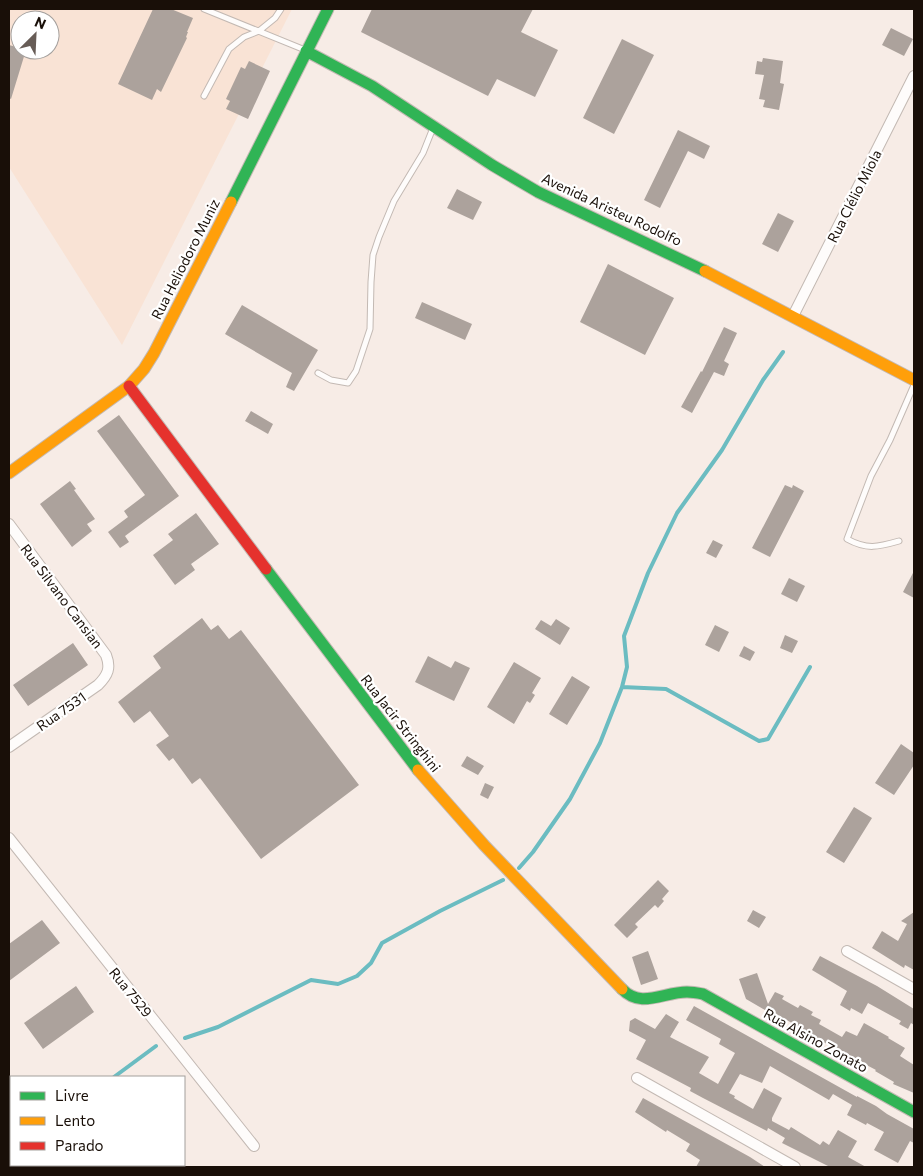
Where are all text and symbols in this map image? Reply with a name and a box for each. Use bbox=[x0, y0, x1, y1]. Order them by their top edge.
north arrow bbox=[10, 10, 60, 60]
text: N bbox=[32, 13, 49, 33]
street label: Rua Clélio Miola bbox=[823, 147, 885, 245]
street label: Avenida Aristeu Rodolfo bbox=[539, 169, 685, 249]
street label: Rua Heliodoro Muniz bbox=[147, 196, 223, 322]
street label: Rua Silvano Cansian bbox=[17, 541, 107, 651]
street label: Rua Jacir Stringhini bbox=[358, 671, 444, 775]
street label: Rua 7531 bbox=[33, 688, 89, 734]
street label: Rua 7529 bbox=[106, 964, 156, 1020]
street label: Rua Alsino Zonato bbox=[761, 1004, 871, 1076]
legend bbox=[10, 1076, 185, 1166]
text: Livre bbox=[55, 1086, 89, 1104]
text: Lento bbox=[55, 1111, 95, 1129]
text: Parado bbox=[55, 1136, 104, 1154]

